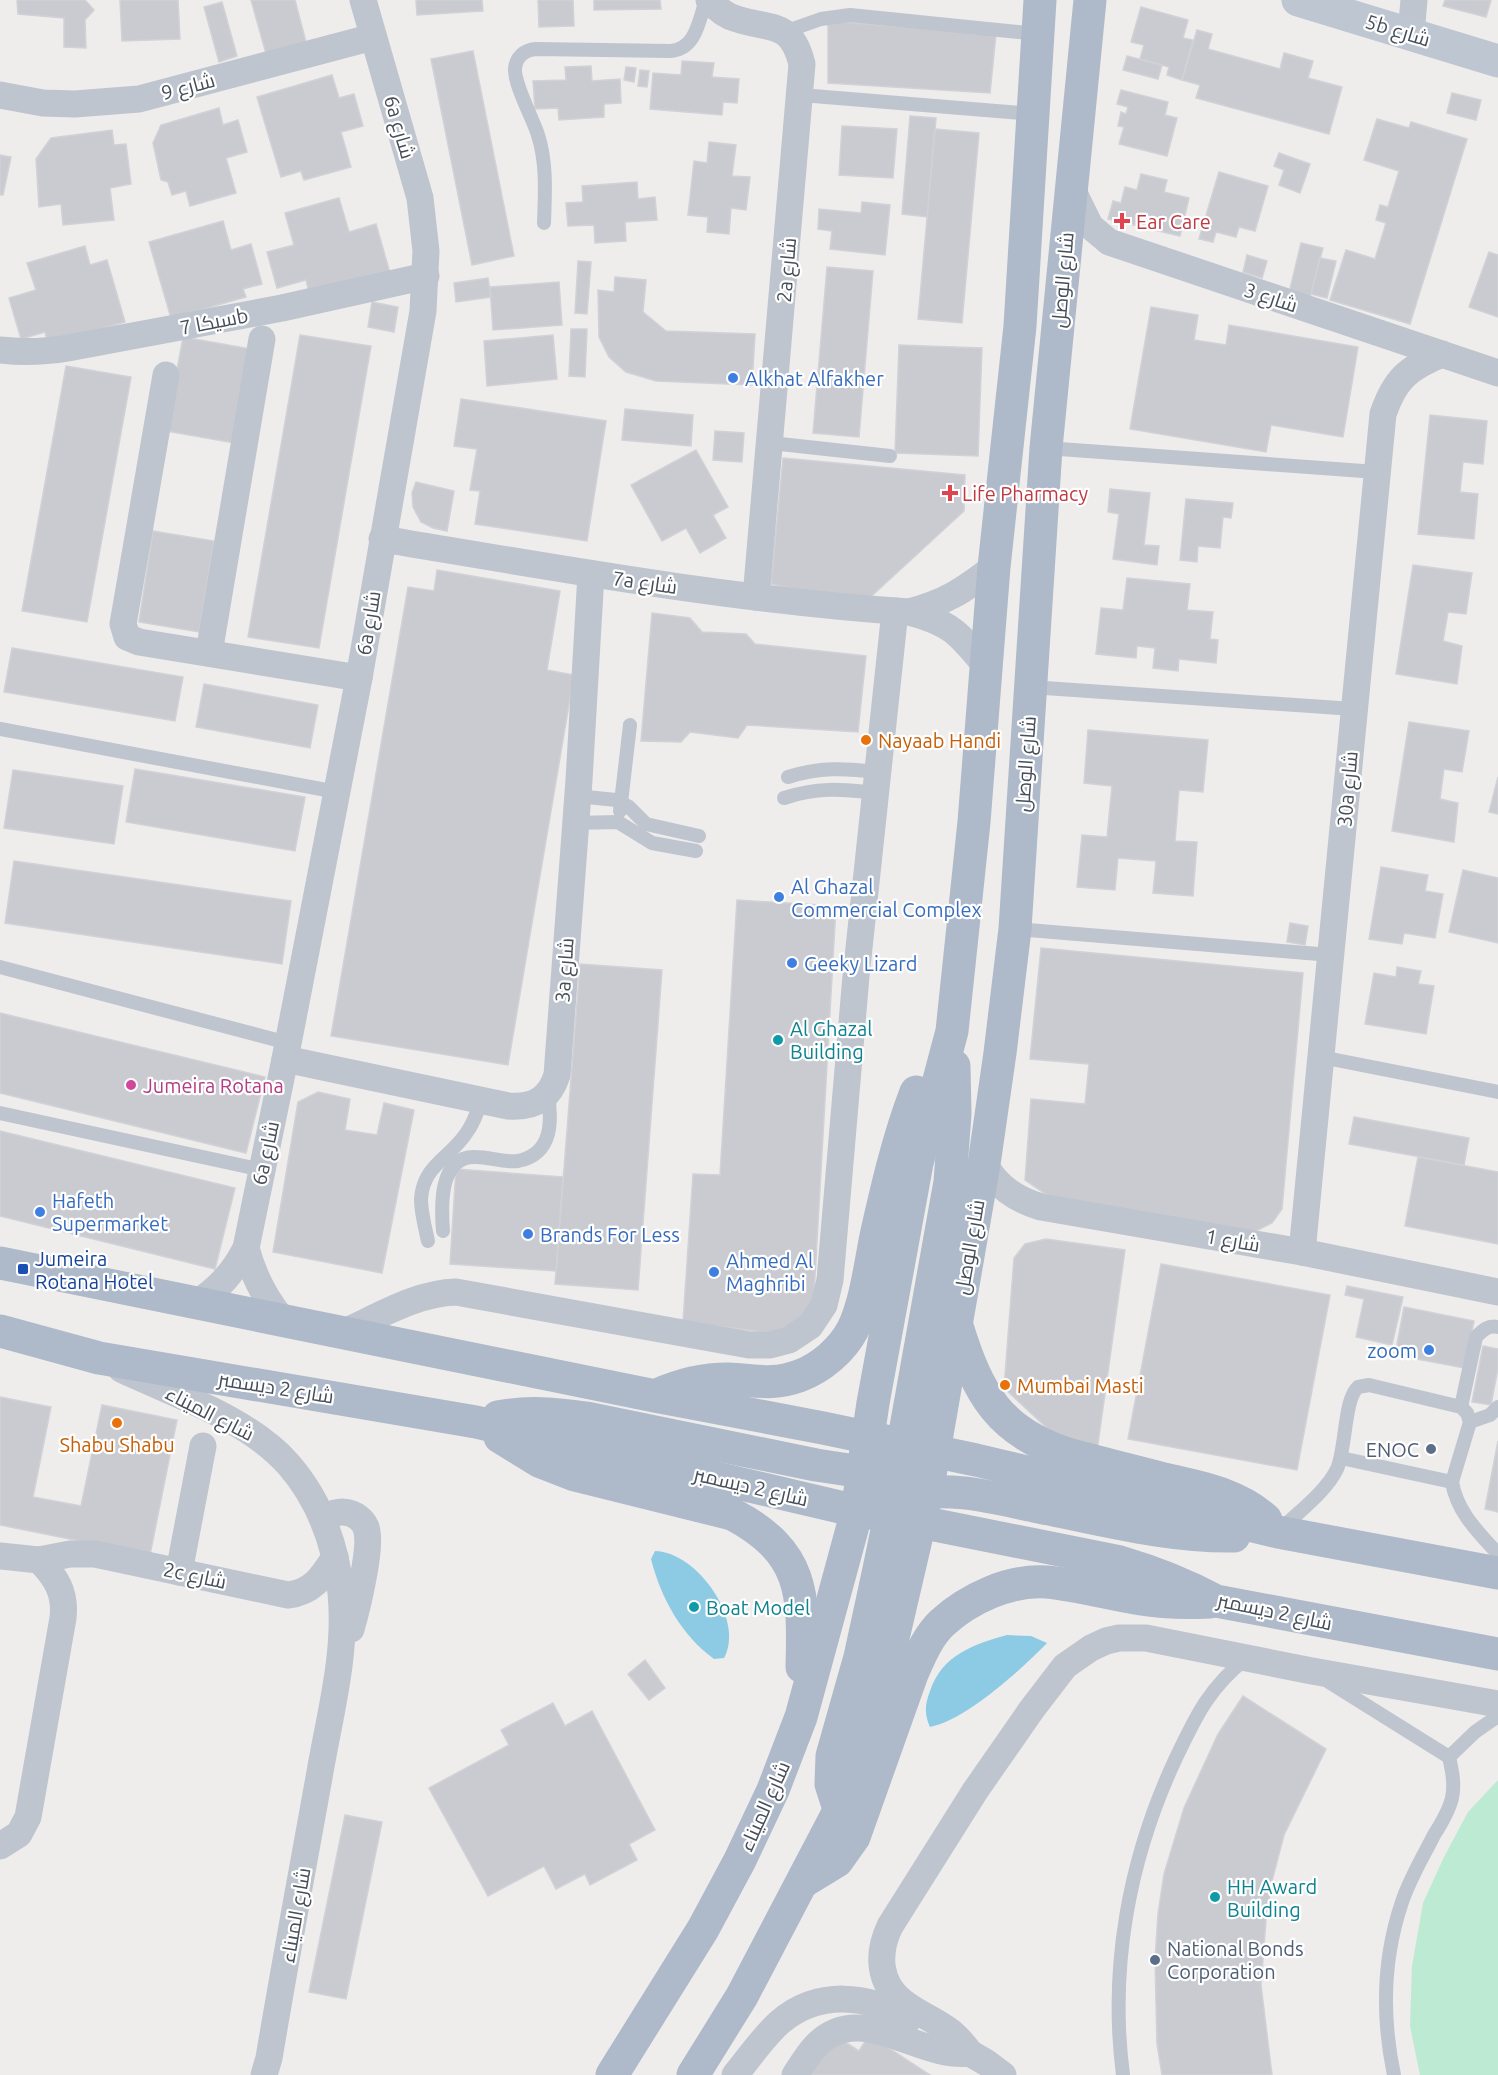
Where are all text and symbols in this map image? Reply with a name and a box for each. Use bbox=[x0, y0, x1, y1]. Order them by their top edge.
street label: 5b شارع bbox=[1362, 9, 1433, 54]
street label: شارع 9 bbox=[159, 68, 218, 107]
street label: 6a شارع bbox=[377, 93, 420, 162]
place label: Ear Care bbox=[1136, 210, 1211, 233]
marker: Ear Care bbox=[1113, 212, 1131, 230]
street label: شارع الوصل bbox=[1046, 231, 1081, 329]
street label: 2a شارع bbox=[772, 237, 803, 304]
street label: شارع 3 bbox=[1241, 278, 1301, 319]
street label: سيكا 7b bbox=[178, 303, 250, 339]
place label: Alkhat Alfakher bbox=[745, 367, 884, 390]
marker: Alkhat Alfakher bbox=[726, 371, 740, 385]
place label: Life Pharmacy bbox=[962, 482, 1089, 505]
marker: Life Pharmacy bbox=[943, 486, 957, 500]
street label: 7a شارع bbox=[611, 566, 679, 601]
street label: 6a شارع bbox=[352, 589, 387, 657]
street label: شارع الوصل bbox=[1010, 715, 1043, 813]
place label: Nayaab Handi bbox=[878, 729, 1001, 752]
marker: Nayaab Handi bbox=[859, 733, 873, 747]
street label: 30a شارع bbox=[1332, 750, 1365, 828]
place label: Al Ghazal Commercial Complex bbox=[791, 875, 982, 921]
marker: Al Ghazal Commercial Complex bbox=[772, 890, 786, 904]
street label: 3a شارع bbox=[550, 937, 581, 1003]
place label: Geeky Lizard bbox=[804, 952, 917, 975]
marker: Geeky Lizard bbox=[785, 956, 799, 970]
place label: Al Ghazal Building bbox=[790, 1017, 872, 1063]
marker: Al Ghazal Building bbox=[771, 1033, 785, 1047]
place label: Jumeira Rotana bbox=[143, 1074, 284, 1097]
marker: Jumeira Rotana bbox=[124, 1078, 138, 1092]
street label: 6a شارع bbox=[247, 1119, 286, 1188]
place label: Hafeth Supermarket bbox=[52, 1189, 168, 1235]
street label: شارع الوصل bbox=[949, 1198, 992, 1297]
marker: Hafeth Supermarket bbox=[33, 1205, 47, 1219]
place label: Brands For Less bbox=[540, 1223, 680, 1246]
street label: شارع 1 bbox=[1204, 1224, 1262, 1259]
marker: Brands For Less bbox=[521, 1227, 535, 1241]
place label: Jumeira Rotana Hotel bbox=[35, 1247, 153, 1293]
place label: Ahmed Al Maghribi bbox=[726, 1249, 813, 1295]
marker: Jumeira Rotana Hotel bbox=[16, 1262, 30, 1276]
marker: Ahmed Al Maghribi bbox=[707, 1265, 721, 1279]
place label: zoom bbox=[1367, 1339, 1417, 1362]
marker: zoom bbox=[1422, 1343, 1436, 1357]
street label: شارع 2 ديسمبر bbox=[215, 1366, 335, 1410]
place label: Mumbai Masti bbox=[1017, 1374, 1144, 1397]
marker: Mumbai Masti bbox=[998, 1378, 1012, 1392]
street label: شارع الميناء bbox=[161, 1381, 258, 1448]
marker: Shabu Shabu bbox=[110, 1416, 124, 1430]
place label: Shabu Shabu bbox=[59, 1433, 175, 1456]
place label: ENOC bbox=[1366, 1438, 1419, 1461]
marker: ENOC bbox=[1424, 1442, 1438, 1456]
street label: شارع 2 ديسمبر bbox=[690, 1461, 810, 1513]
street label: 2c شارع bbox=[161, 1557, 229, 1596]
street label: شارع 2 ديسمبر bbox=[1214, 1587, 1335, 1637]
place label: Boat Model bbox=[706, 1596, 810, 1619]
marker: Boat Model bbox=[687, 1600, 701, 1614]
street label: شارع الميناء bbox=[734, 1757, 797, 1856]
street label: شارع الميناء bbox=[275, 1866, 318, 1965]
place label: HH Award Building bbox=[1227, 1875, 1317, 1921]
marker: HH Award Building bbox=[1208, 1890, 1222, 1904]
place label: National Bonds Corporation bbox=[1167, 1937, 1304, 1983]
marker: National Bonds Corporation bbox=[1148, 1953, 1162, 1967]

